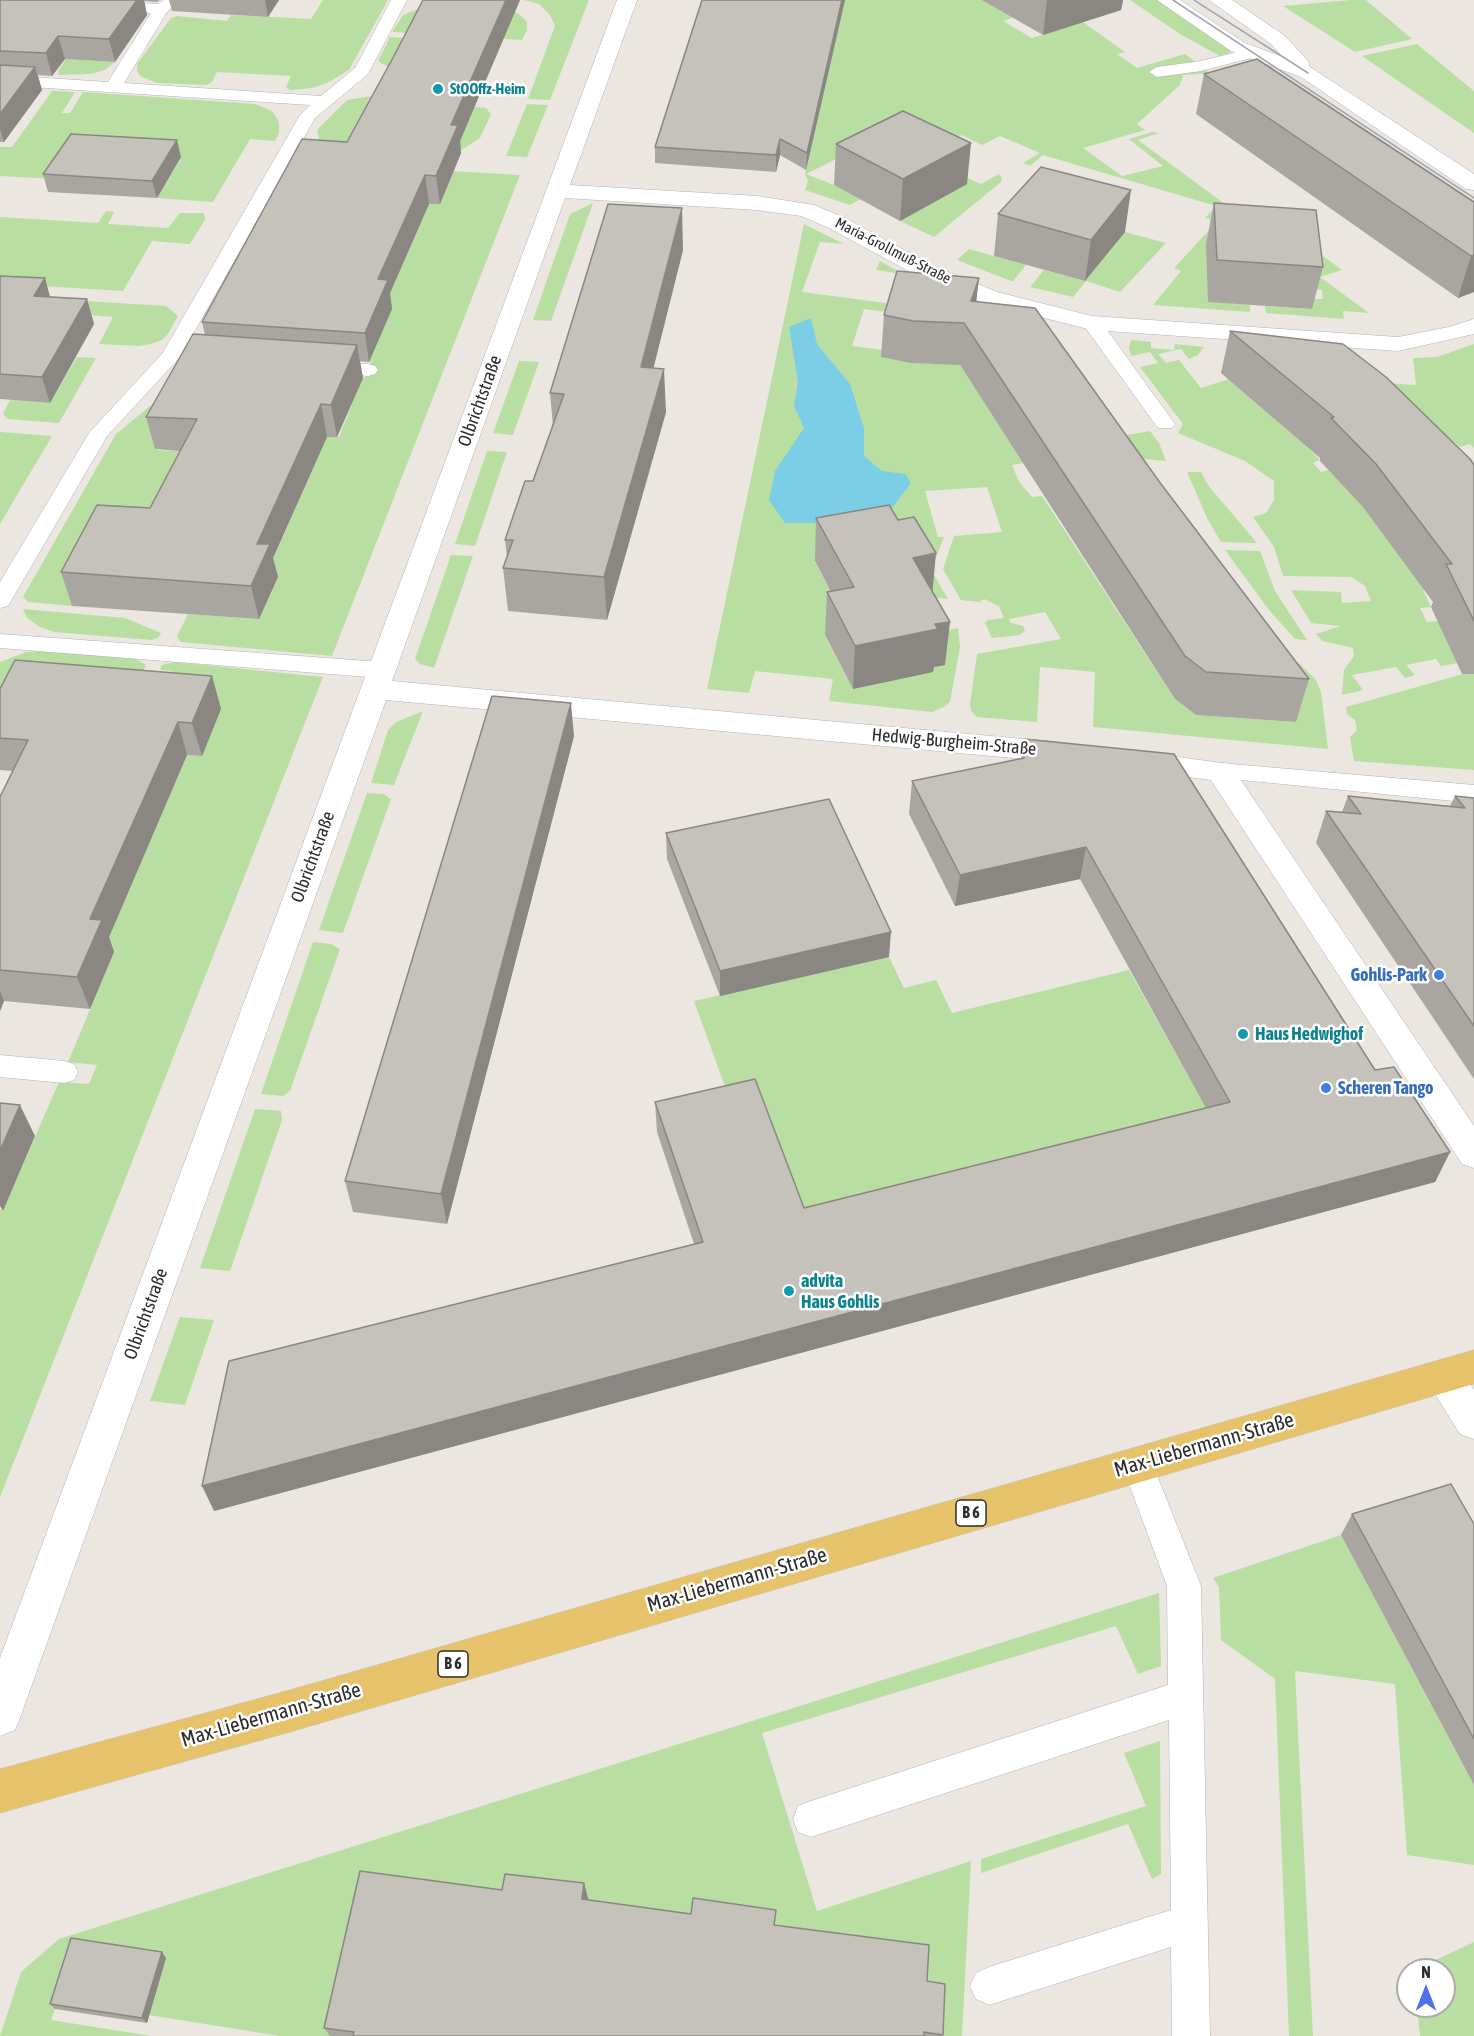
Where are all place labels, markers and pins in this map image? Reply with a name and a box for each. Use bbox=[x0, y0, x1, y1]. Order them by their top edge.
place label: StOOffz-Heim bbox=[450, 80, 525, 98]
marker: StOOffz-Heim bbox=[431, 82, 445, 96]
place label: Gohlis-Park bbox=[1350, 964, 1427, 986]
marker: Gohlis-Park bbox=[1432, 968, 1446, 982]
place label: Haus Hedwighof bbox=[1255, 1023, 1363, 1045]
marker: Haus Hedwighof bbox=[1236, 1027, 1250, 1041]
place label: Scheren Tango bbox=[1338, 1077, 1433, 1099]
marker: Scheren Tango bbox=[1319, 1081, 1333, 1095]
place label: advita Haus Gohlis bbox=[801, 1270, 879, 1312]
marker: advita Haus Gohlis bbox=[782, 1284, 796, 1298]

